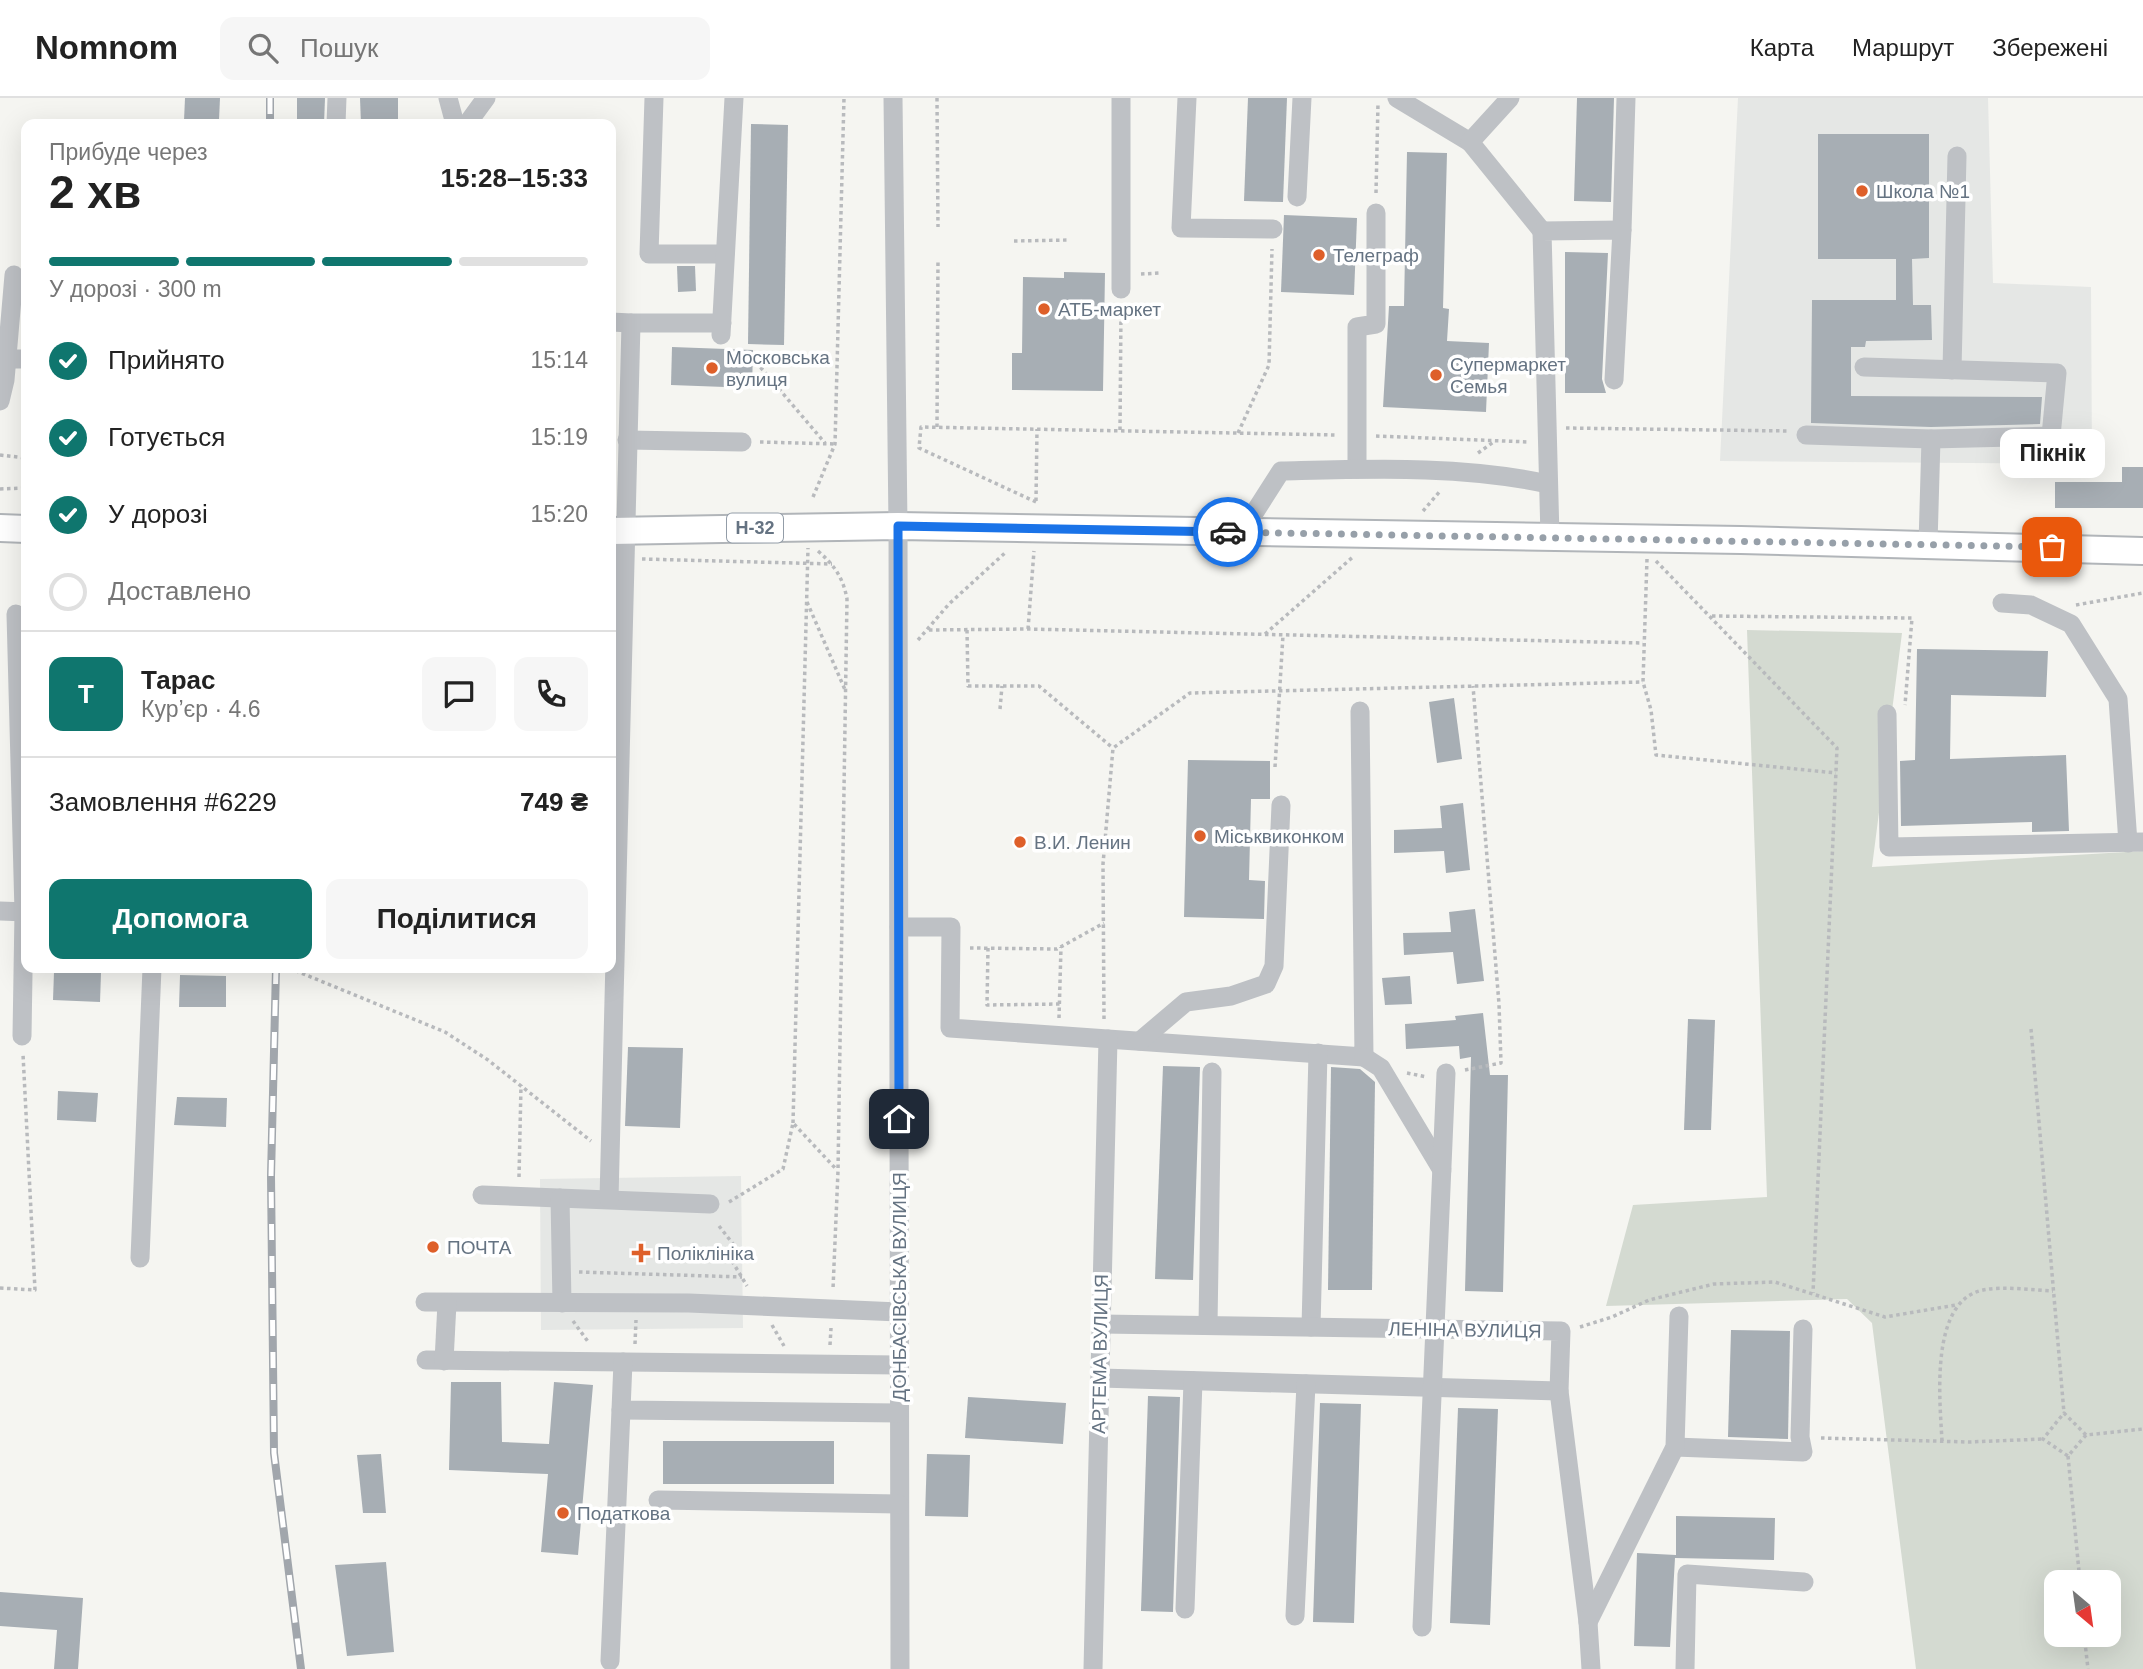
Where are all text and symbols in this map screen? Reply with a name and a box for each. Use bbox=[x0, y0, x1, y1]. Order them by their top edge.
search box bbox=[220, 17, 710, 80]
text: Nomnom bbox=[35, 29, 178, 66]
icon: search bbox=[244, 29, 282, 67]
text: Пошук bbox=[300, 33, 378, 63]
text: Карта bbox=[1750, 34, 1814, 61]
text: Маршрут bbox=[1852, 34, 1954, 61]
text: Збережені bbox=[1992, 34, 2108, 61]
text: Прибуде через bbox=[49, 139, 208, 165]
text: 15:28–15:33 bbox=[441, 163, 588, 193]
text: 2 хв bbox=[49, 166, 141, 218]
place label: Школа №1 bbox=[1876, 181, 1970, 202]
marker: Школа №1 bbox=[1854, 183, 1870, 199]
place label: Телеграф bbox=[1333, 245, 1419, 266]
marker: Телеграф bbox=[1311, 247, 1327, 263]
text: У дорозі · 300 m bbox=[49, 276, 222, 302]
place label: АТБ-маркет bbox=[1058, 299, 1161, 320]
marker: АТБ-маркет bbox=[1036, 301, 1052, 317]
icon: check bbox=[49, 342, 87, 380]
text: Прийнято bbox=[108, 345, 225, 375]
text: 15:14 bbox=[530, 347, 588, 373]
place label: Московська вулиця bbox=[726, 347, 830, 390]
place label: Супермаркет Семья bbox=[1450, 354, 1566, 397]
marker: Московська вулиця bbox=[704, 360, 720, 376]
marker: Супермаркет Семья bbox=[1428, 367, 1444, 383]
icon: check bbox=[49, 419, 87, 457]
text: Готується bbox=[108, 422, 225, 452]
text: 15:19 bbox=[530, 424, 588, 450]
callout: Пікнік bbox=[2000, 428, 2104, 477]
text: Пікнік bbox=[2019, 440, 2086, 466]
icon: check bbox=[49, 496, 87, 534]
courier bbox=[1193, 497, 1263, 567]
text: У дорозі bbox=[108, 499, 208, 529]
text: 15:20 bbox=[530, 501, 588, 527]
icon: car bbox=[1209, 513, 1247, 551]
road number: Н-32 bbox=[727, 514, 783, 542]
pin bbox=[2022, 517, 2082, 577]
icon: bag bbox=[2033, 528, 2071, 566]
text: Доставлено bbox=[108, 576, 251, 606]
button: chat bbox=[422, 657, 496, 731]
button: phone bbox=[514, 657, 588, 731]
text: Тарас bbox=[141, 665, 216, 695]
text: Т bbox=[78, 679, 94, 709]
text: Кур’єр · 4.6 bbox=[141, 696, 260, 722]
text: Замовлення #6229 bbox=[49, 787, 277, 817]
text: 749 ₴ bbox=[520, 787, 588, 817]
place label: Міськвиконком bbox=[1214, 826, 1344, 847]
marker: Міськвиконком bbox=[1192, 828, 1208, 844]
place label: В.И. Ленин bbox=[1034, 832, 1131, 853]
marker: В.И. Ленин bbox=[1012, 834, 1028, 850]
button: Допомога bbox=[49, 879, 312, 959]
button: Поділитися bbox=[326, 879, 588, 959]
pin bbox=[869, 1089, 929, 1149]
icon: home bbox=[880, 1100, 918, 1138]
street label: ДОНБАСІВСЬКА ВУЛИЦЯ bbox=[889, 1172, 910, 1402]
place label: ПОЧТА bbox=[447, 1237, 512, 1258]
marker: ПОЧТА bbox=[425, 1239, 441, 1255]
marker: Поліклініка bbox=[631, 1243, 651, 1263]
place label: Поліклініка bbox=[657, 1243, 754, 1264]
street label: АРТЕМА ВУЛИЦЯ bbox=[1088, 1274, 1112, 1434]
street label: ЛЕНІНА ВУЛИЦЯ bbox=[1388, 1318, 1542, 1342]
place label: Податкова bbox=[577, 1503, 671, 1524]
marker: Податкова bbox=[555, 1505, 571, 1521]
north arrow bbox=[2044, 1570, 2121, 1647]
map controls bbox=[2044, 1570, 2121, 1647]

